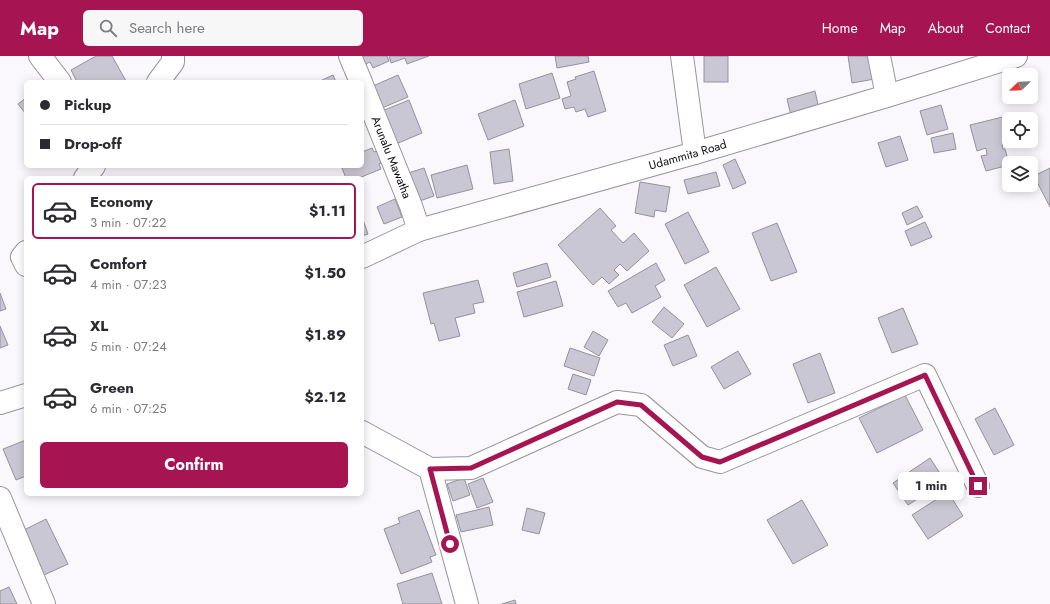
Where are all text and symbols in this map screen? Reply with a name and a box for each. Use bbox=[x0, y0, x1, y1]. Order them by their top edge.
search box bbox=[83, 10, 363, 46]
text: Map bbox=[20, 15, 59, 42]
icon: search bbox=[97, 17, 119, 39]
text: Search here bbox=[129, 17, 205, 39]
text: Home bbox=[822, 18, 858, 38]
text: Map bbox=[880, 18, 906, 38]
text: About bbox=[928, 18, 963, 38]
text: Contact bbox=[985, 18, 1030, 38]
north arrow bbox=[1002, 68, 1038, 104]
map controls bbox=[1002, 68, 1038, 192]
text: Pickup bbox=[64, 94, 111, 116]
button: locate bbox=[1002, 112, 1038, 148]
street label: Arunalu Mawatha bbox=[367, 113, 416, 201]
text: Drop-off bbox=[64, 133, 122, 155]
street label: Udammita Road bbox=[647, 135, 729, 174]
button: layers bbox=[1002, 156, 1038, 192]
text: Economy bbox=[90, 191, 153, 213]
icon: car bbox=[42, 193, 78, 229]
text: $1.11 bbox=[309, 200, 346, 222]
text: 3 min · 07:22 bbox=[90, 213, 166, 232]
text: Comfort bbox=[90, 253, 147, 275]
icon: car bbox=[42, 255, 78, 291]
text: $1.50 bbox=[305, 262, 346, 284]
text: 4 min · 07:23 bbox=[90, 275, 167, 294]
text: XL bbox=[90, 315, 108, 337]
icon: car bbox=[42, 317, 78, 353]
text: $1.89 bbox=[305, 324, 346, 346]
text: 5 min · 07:24 bbox=[90, 337, 167, 356]
text: Green bbox=[90, 377, 134, 399]
icon: car bbox=[42, 379, 78, 415]
text: $2.12 bbox=[305, 386, 346, 408]
text: 6 min · 07:25 bbox=[90, 399, 167, 418]
button: Confirm bbox=[40, 442, 348, 488]
callout: 1 min bbox=[898, 472, 964, 500]
text: 1 min bbox=[915, 476, 947, 495]
route end bbox=[969, 477, 987, 495]
route start bbox=[441, 535, 459, 553]

